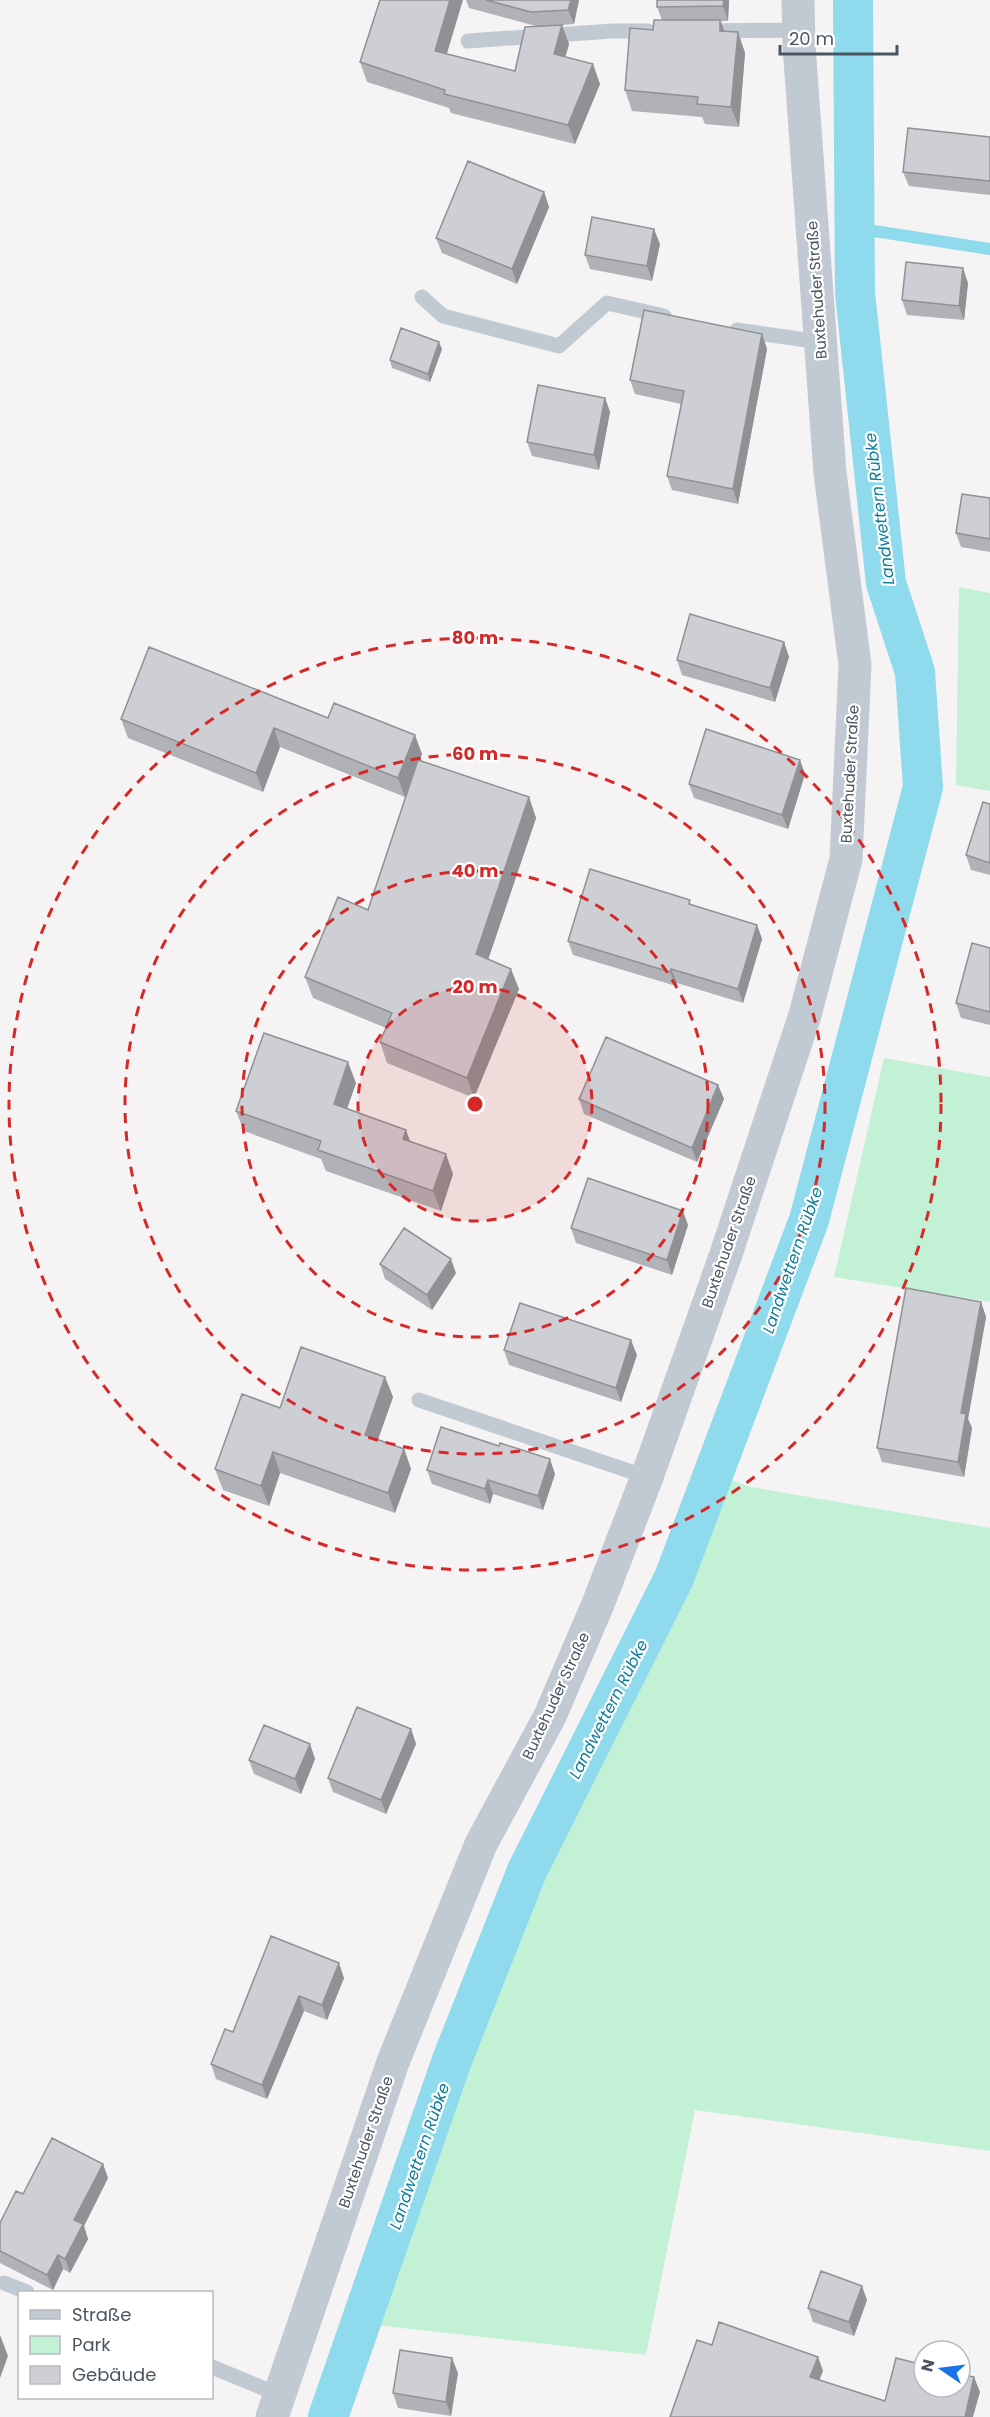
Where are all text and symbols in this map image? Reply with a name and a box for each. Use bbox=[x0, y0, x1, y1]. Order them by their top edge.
scale bar bbox=[780, 18, 897, 56]
text: 20 m bbox=[789, 26, 834, 51]
street label: Buxtehuder Straße bbox=[801, 220, 832, 360]
water label: Landwettern Rübke bbox=[859, 431, 900, 586]
text: 80 m bbox=[452, 625, 498, 650]
street label: Buxtehuder Straße bbox=[835, 704, 864, 844]
text: 60 m bbox=[452, 741, 498, 766]
text: 40 m bbox=[452, 858, 498, 883]
text: 20 m bbox=[453, 974, 497, 999]
centre of rings bbox=[465, 1094, 485, 1114]
street label: Buxtehuder Straße bbox=[696, 1173, 761, 1311]
water label: Landwettern Rübke bbox=[757, 1184, 828, 1336]
street label: Buxtehuder Straße bbox=[517, 1629, 594, 1763]
water label: Landwettern Rübke bbox=[563, 1636, 654, 1783]
street label: Buxtehuder Straße bbox=[333, 2073, 398, 2211]
water label: Landwettern Rübke bbox=[384, 2080, 455, 2232]
legend bbox=[18, 2291, 213, 2399]
text: Straße bbox=[72, 2302, 131, 2327]
text: Park bbox=[72, 2332, 111, 2357]
north arrow bbox=[912, 2339, 972, 2399]
text: N bbox=[915, 2357, 941, 2374]
text: Gebäude bbox=[72, 2362, 156, 2387]

